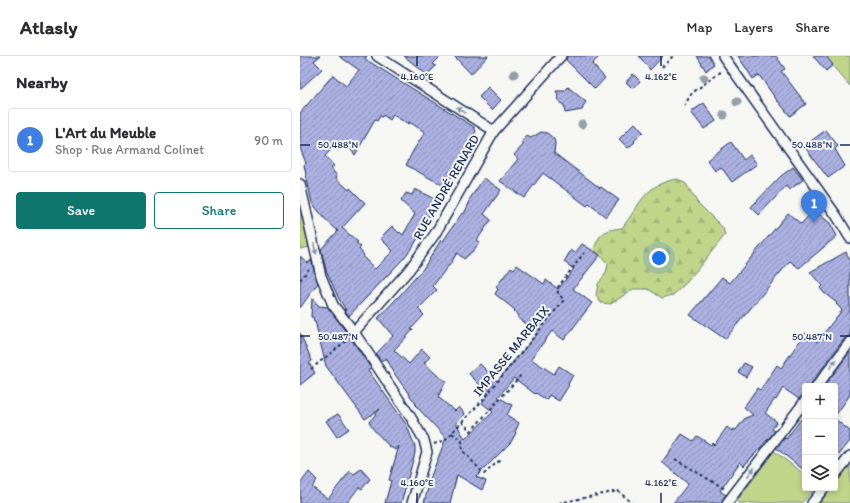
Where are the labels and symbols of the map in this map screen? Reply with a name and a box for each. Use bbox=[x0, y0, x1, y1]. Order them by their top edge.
text: 4.160°E bbox=[400, 70, 434, 83]
text: 4.162°E bbox=[645, 70, 678, 83]
one-way arrow bbox=[455, 106, 467, 113]
street label: RUE ANDRÉ RENARD bbox=[410, 132, 482, 242]
text: 50.488°N bbox=[318, 138, 359, 151]
text: 50.488°N bbox=[792, 138, 833, 151]
pin: 1 bbox=[801, 190, 827, 223]
one-way arrow bbox=[312, 243, 318, 256]
your location bbox=[649, 248, 669, 268]
street label: IMPASSE MARBAIX bbox=[470, 303, 552, 399]
text: 50.487°N bbox=[318, 330, 358, 343]
text: 50.487°N bbox=[792, 330, 832, 343]
one-way arrow bbox=[829, 359, 838, 370]
one-way arrow bbox=[747, 467, 755, 478]
text: 4.160°E bbox=[400, 476, 434, 489]
text: 4.162°E bbox=[645, 476, 678, 489]

